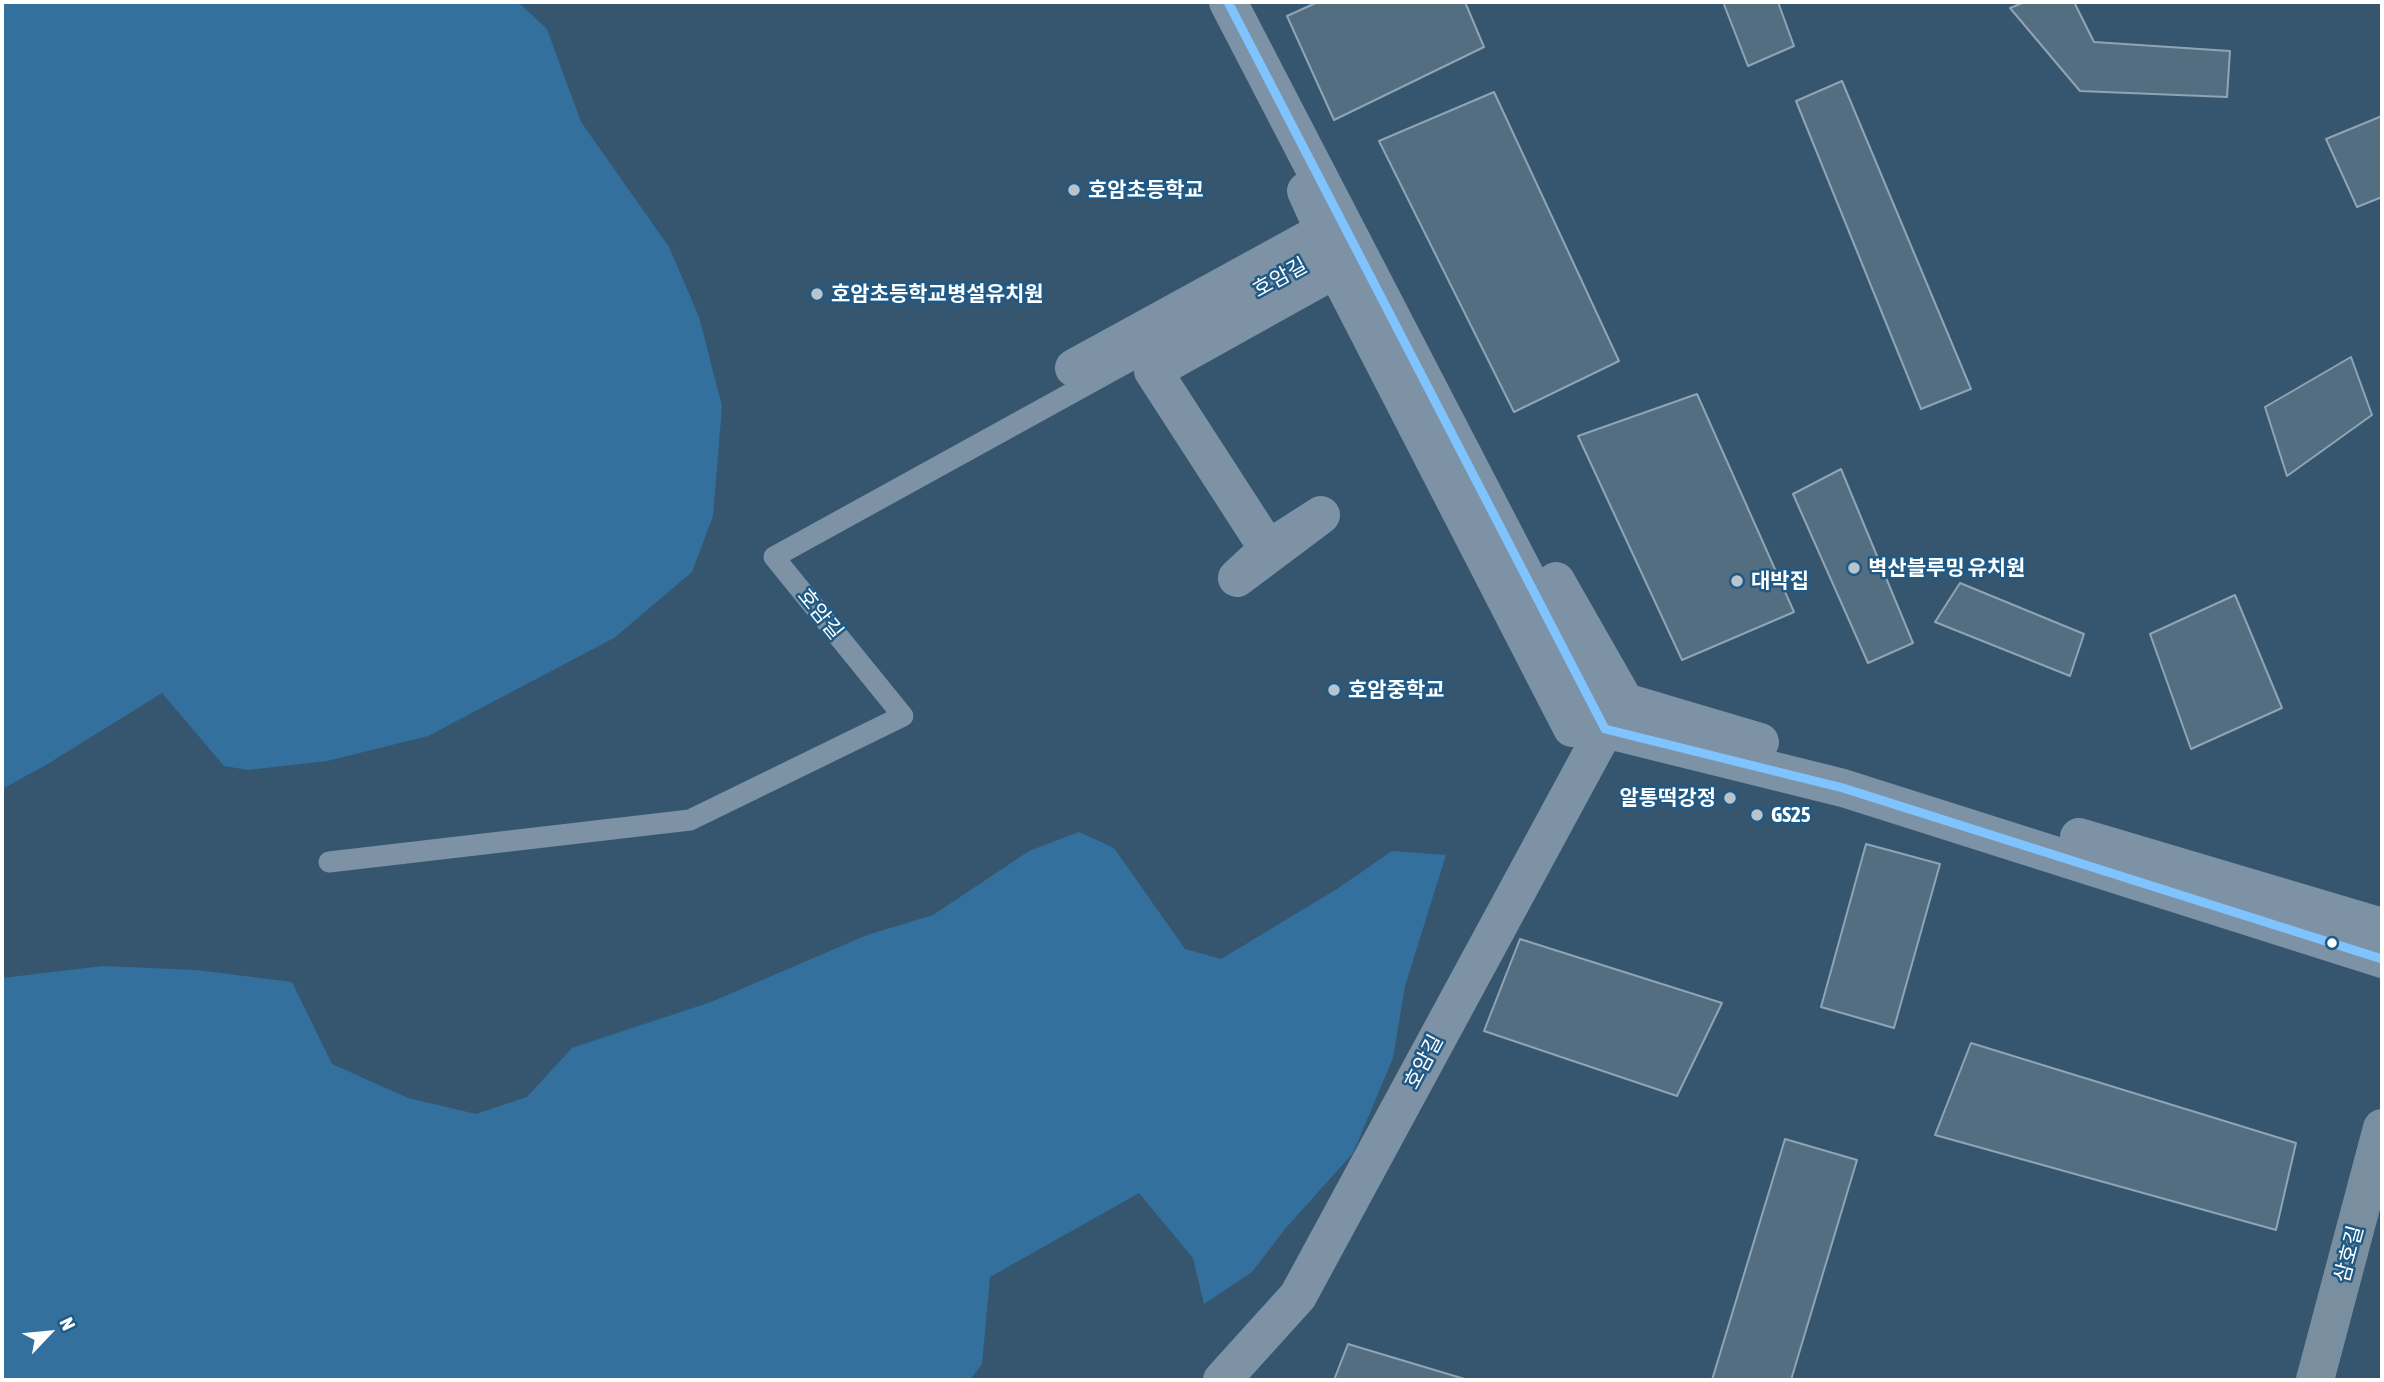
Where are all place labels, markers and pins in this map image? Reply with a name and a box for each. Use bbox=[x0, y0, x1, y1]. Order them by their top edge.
place label: 호암초등학교 bbox=[1088, 177, 1204, 203]
marker: 호암초등학교 bbox=[1066, 182, 1082, 198]
place label: 호암초등학교병설유치원 bbox=[831, 281, 1044, 307]
marker: 호암초등학교병설유치원 bbox=[809, 286, 825, 302]
place label: 벽산블루밍 유치원 bbox=[1868, 555, 2025, 581]
marker: 벽산블루밍 유치원 bbox=[1846, 560, 1862, 576]
place label: 대박집 bbox=[1751, 568, 1809, 594]
marker: 대박집 bbox=[1729, 573, 1745, 589]
place label: 호암중학교 bbox=[1348, 677, 1445, 703]
marker: 호암중학교 bbox=[1326, 682, 1342, 698]
place label: 알통떡강정 bbox=[1619, 785, 1716, 811]
marker: 알통떡강정 bbox=[1722, 790, 1738, 806]
place label: GS25 bbox=[1771, 802, 1811, 828]
marker: GS25 bbox=[1749, 807, 1765, 823]
unlabelled marker bbox=[2325, 936, 2339, 950]

